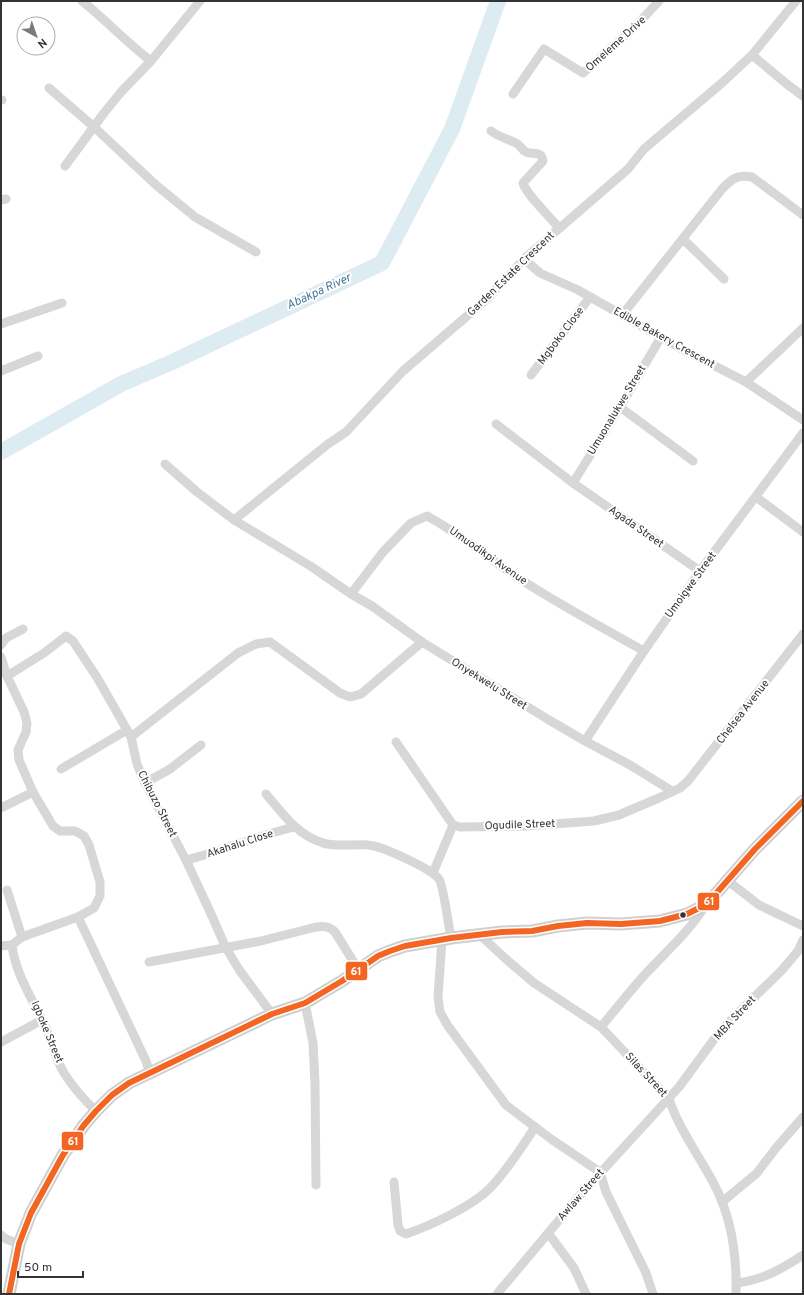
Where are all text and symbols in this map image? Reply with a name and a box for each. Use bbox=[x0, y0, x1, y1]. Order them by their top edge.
street label: Omeleme Drive bbox=[583, 13, 649, 75]
north arrow bbox=[16, 16, 56, 56]
text: N bbox=[34, 35, 49, 51]
street label: Garden Estate Crescent bbox=[464, 229, 558, 319]
water label: Abakpa River bbox=[284, 270, 355, 314]
street label: Mgboko Close bbox=[535, 304, 587, 368]
street label: Edible Bakery Crescent bbox=[611, 304, 717, 372]
street label: Umuonalukwe Street bbox=[585, 362, 649, 458]
street label: Agada Street bbox=[606, 503, 666, 551]
street label: Umuodikpi Avenue bbox=[446, 524, 530, 588]
street label: Umoigwe Street bbox=[662, 549, 720, 621]
street label: Onyekwelu Street bbox=[448, 655, 530, 713]
street label: Chelsea Avenue bbox=[714, 677, 773, 747]
street label: Chibuzo Street bbox=[134, 768, 180, 840]
street label: Ogudile Street bbox=[484, 817, 556, 833]
street label: Akahalu Close bbox=[205, 827, 275, 861]
line badge: 61 bbox=[697, 892, 720, 911]
text: 61 bbox=[703, 895, 715, 909]
unlabelled marker bbox=[678, 910, 688, 920]
line badge: 61 bbox=[345, 961, 368, 981]
text: 61 bbox=[350, 965, 362, 979]
street label: MBA Street bbox=[711, 993, 759, 1043]
street label: Igboke Street bbox=[28, 999, 66, 1065]
street label: Silas Street bbox=[622, 1050, 670, 1100]
line badge: 61 bbox=[61, 1131, 84, 1151]
text: 61 bbox=[67, 1135, 79, 1149]
street label: Awlaw Street bbox=[555, 1166, 607, 1224]
scale bar bbox=[18, 1253, 83, 1279]
text: 50 m bbox=[24, 1260, 52, 1276]

